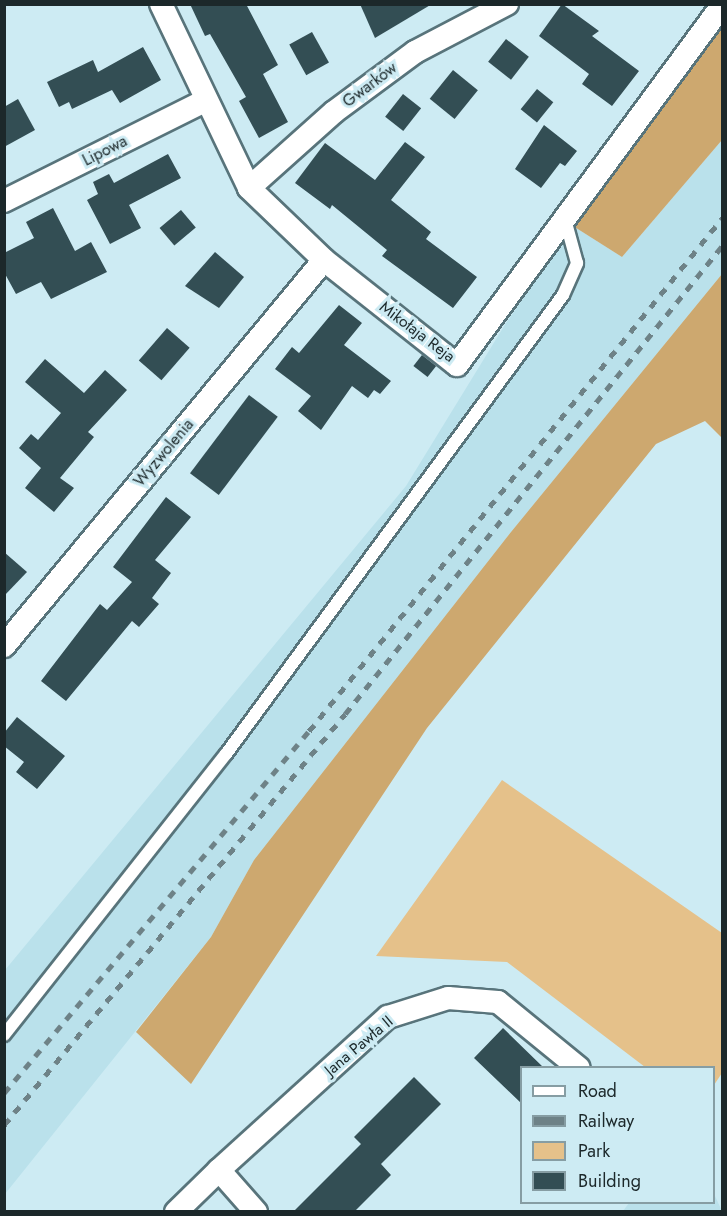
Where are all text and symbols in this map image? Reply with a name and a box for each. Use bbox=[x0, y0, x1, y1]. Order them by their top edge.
street label: Gwarków bbox=[339, 58, 401, 112]
street label: Lipowa bbox=[79, 132, 131, 170]
street label: Mikołaja Reja bbox=[376, 297, 458, 367]
street label: Wyzwolenia bbox=[130, 415, 198, 491]
street label: Jana Pawła II bbox=[321, 1012, 397, 1080]
legend bbox=[520, 1066, 715, 1204]
text: Road bbox=[578, 1078, 617, 1104]
text: Railway bbox=[578, 1108, 634, 1134]
text: Park bbox=[578, 1138, 610, 1164]
text: Building bbox=[578, 1168, 641, 1194]

